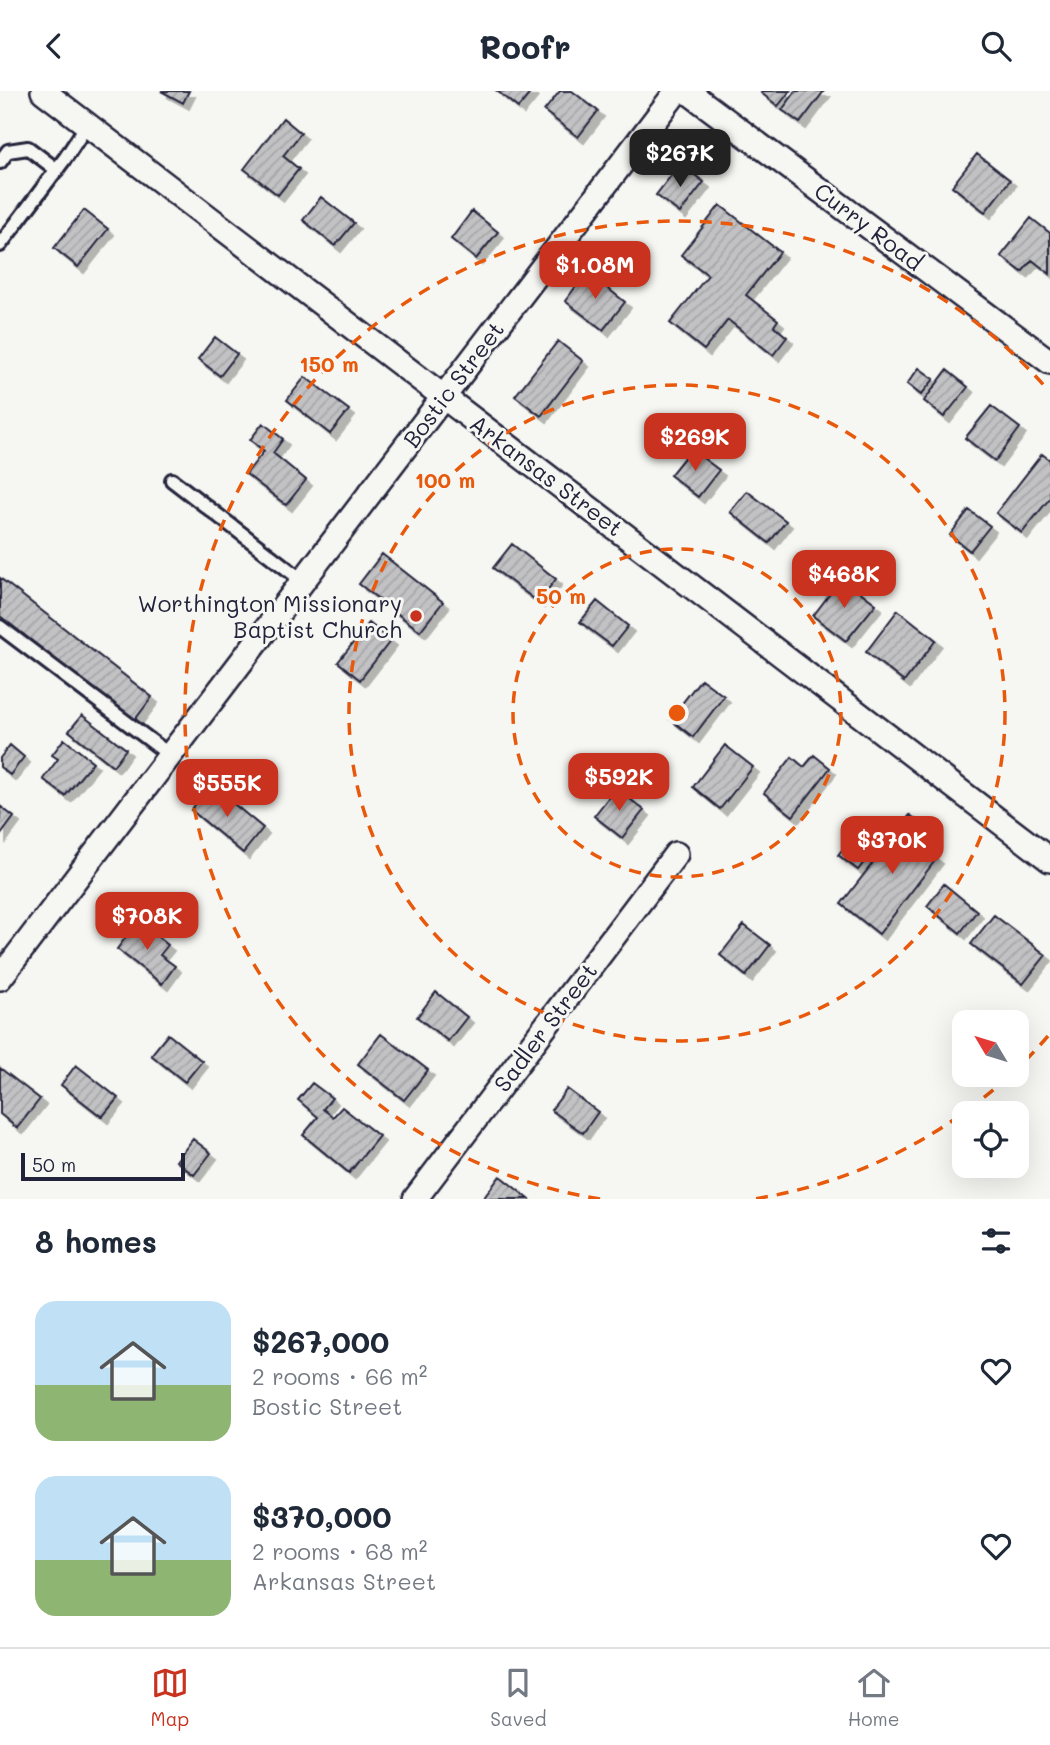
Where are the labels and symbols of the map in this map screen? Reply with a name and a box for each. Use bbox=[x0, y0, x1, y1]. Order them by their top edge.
pin: $267K bbox=[631, 129, 729, 189]
street label: Curry Road bbox=[809, 175, 929, 277]
pin: $1.08M bbox=[538, 241, 652, 301]
street label: Bostic Street bbox=[396, 315, 510, 453]
text: 150 m bbox=[299, 350, 359, 377]
street label: Arkansas Street bbox=[464, 408, 630, 542]
pin: $269K bbox=[646, 413, 744, 473]
text: 100 m bbox=[415, 466, 475, 493]
pin: $468K bbox=[795, 551, 893, 610]
text: 50 m bbox=[536, 582, 586, 609]
place label: Worthington Missionary Baptist Church bbox=[138, 588, 402, 644]
marker: Worthington Missionary Baptist Church bbox=[408, 608, 424, 624]
centre of rings bbox=[665, 701, 689, 725]
pin: $592K bbox=[570, 753, 668, 813]
pin: $555K bbox=[178, 759, 276, 819]
pin: $370K bbox=[843, 817, 941, 876]
pin: $708K bbox=[98, 893, 196, 952]
street label: Sadler Street bbox=[487, 956, 603, 1098]
north arrow bbox=[952, 1010, 1029, 1087]
scale bar bbox=[21, 1150, 186, 1182]

